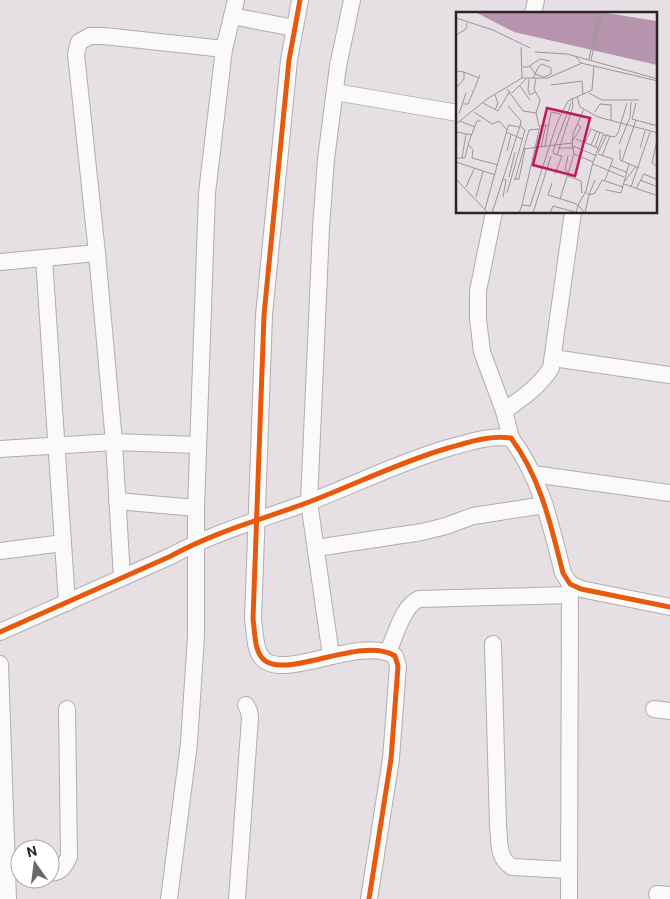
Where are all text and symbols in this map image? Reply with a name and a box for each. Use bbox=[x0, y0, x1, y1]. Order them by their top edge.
inset map bbox=[456, 12, 658, 214]
north arrow bbox=[10, 839, 60, 889]
text: N bbox=[25, 842, 39, 860]

